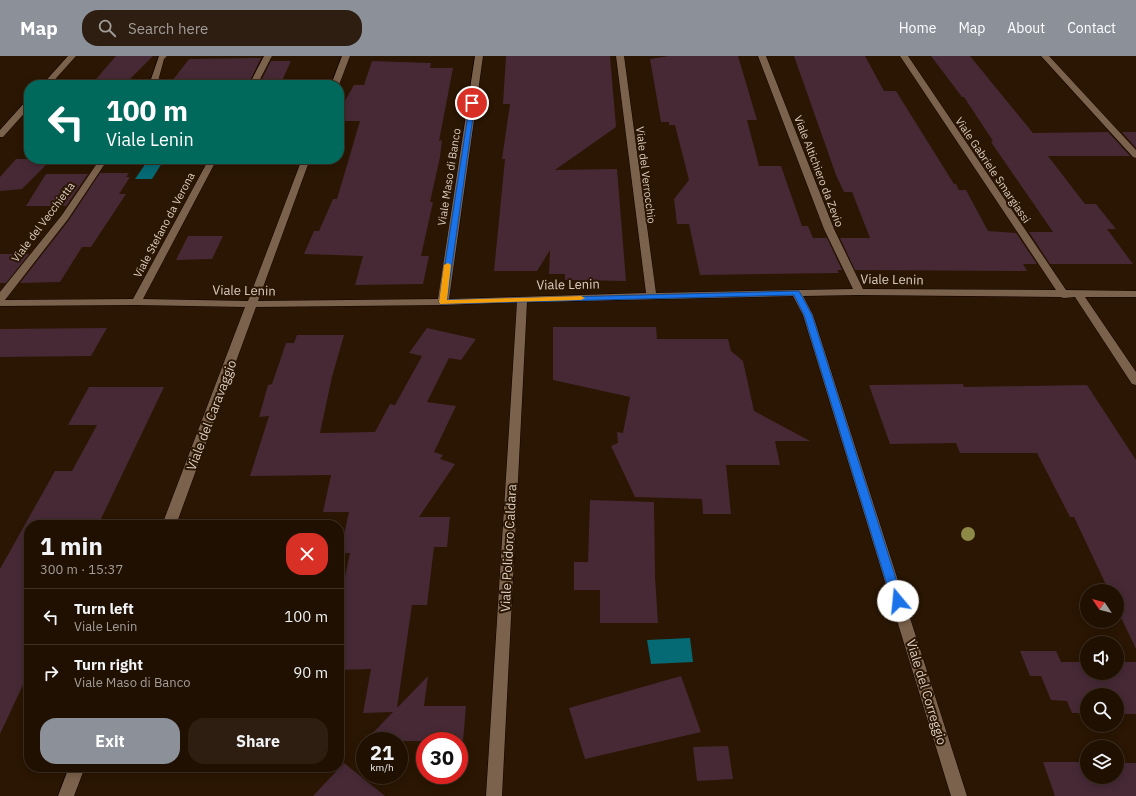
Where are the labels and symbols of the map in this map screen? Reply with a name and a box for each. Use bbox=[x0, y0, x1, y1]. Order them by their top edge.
pin bbox=[455, 86, 489, 120]
street label: Viale Altichiero da Zevio bbox=[791, 113, 847, 229]
street label: Viale Gabriele Smargiassi bbox=[952, 114, 1034, 226]
street label: Viale del Verrocchio bbox=[633, 126, 659, 224]
street label: Viale Maso di Banco bbox=[434, 127, 464, 227]
street label: Viale Stefano da Verona bbox=[130, 170, 198, 280]
street label: Viale del Vecchietta bbox=[8, 179, 78, 265]
street label: Viale Lenin bbox=[860, 270, 924, 289]
street label: Viale Lenin bbox=[536, 275, 600, 294]
street label: Viale Lenin bbox=[212, 281, 276, 300]
street label: Viale del Caravaggio bbox=[183, 357, 240, 473]
street label: Viale Polidoro Caldara bbox=[497, 484, 520, 612]
position arrow bbox=[877, 580, 919, 622]
north arrow bbox=[1080, 584, 1124, 628]
street label: Viale del Correggio bbox=[902, 637, 951, 747]
speed limit sign: 30 bbox=[416, 732, 468, 784]

